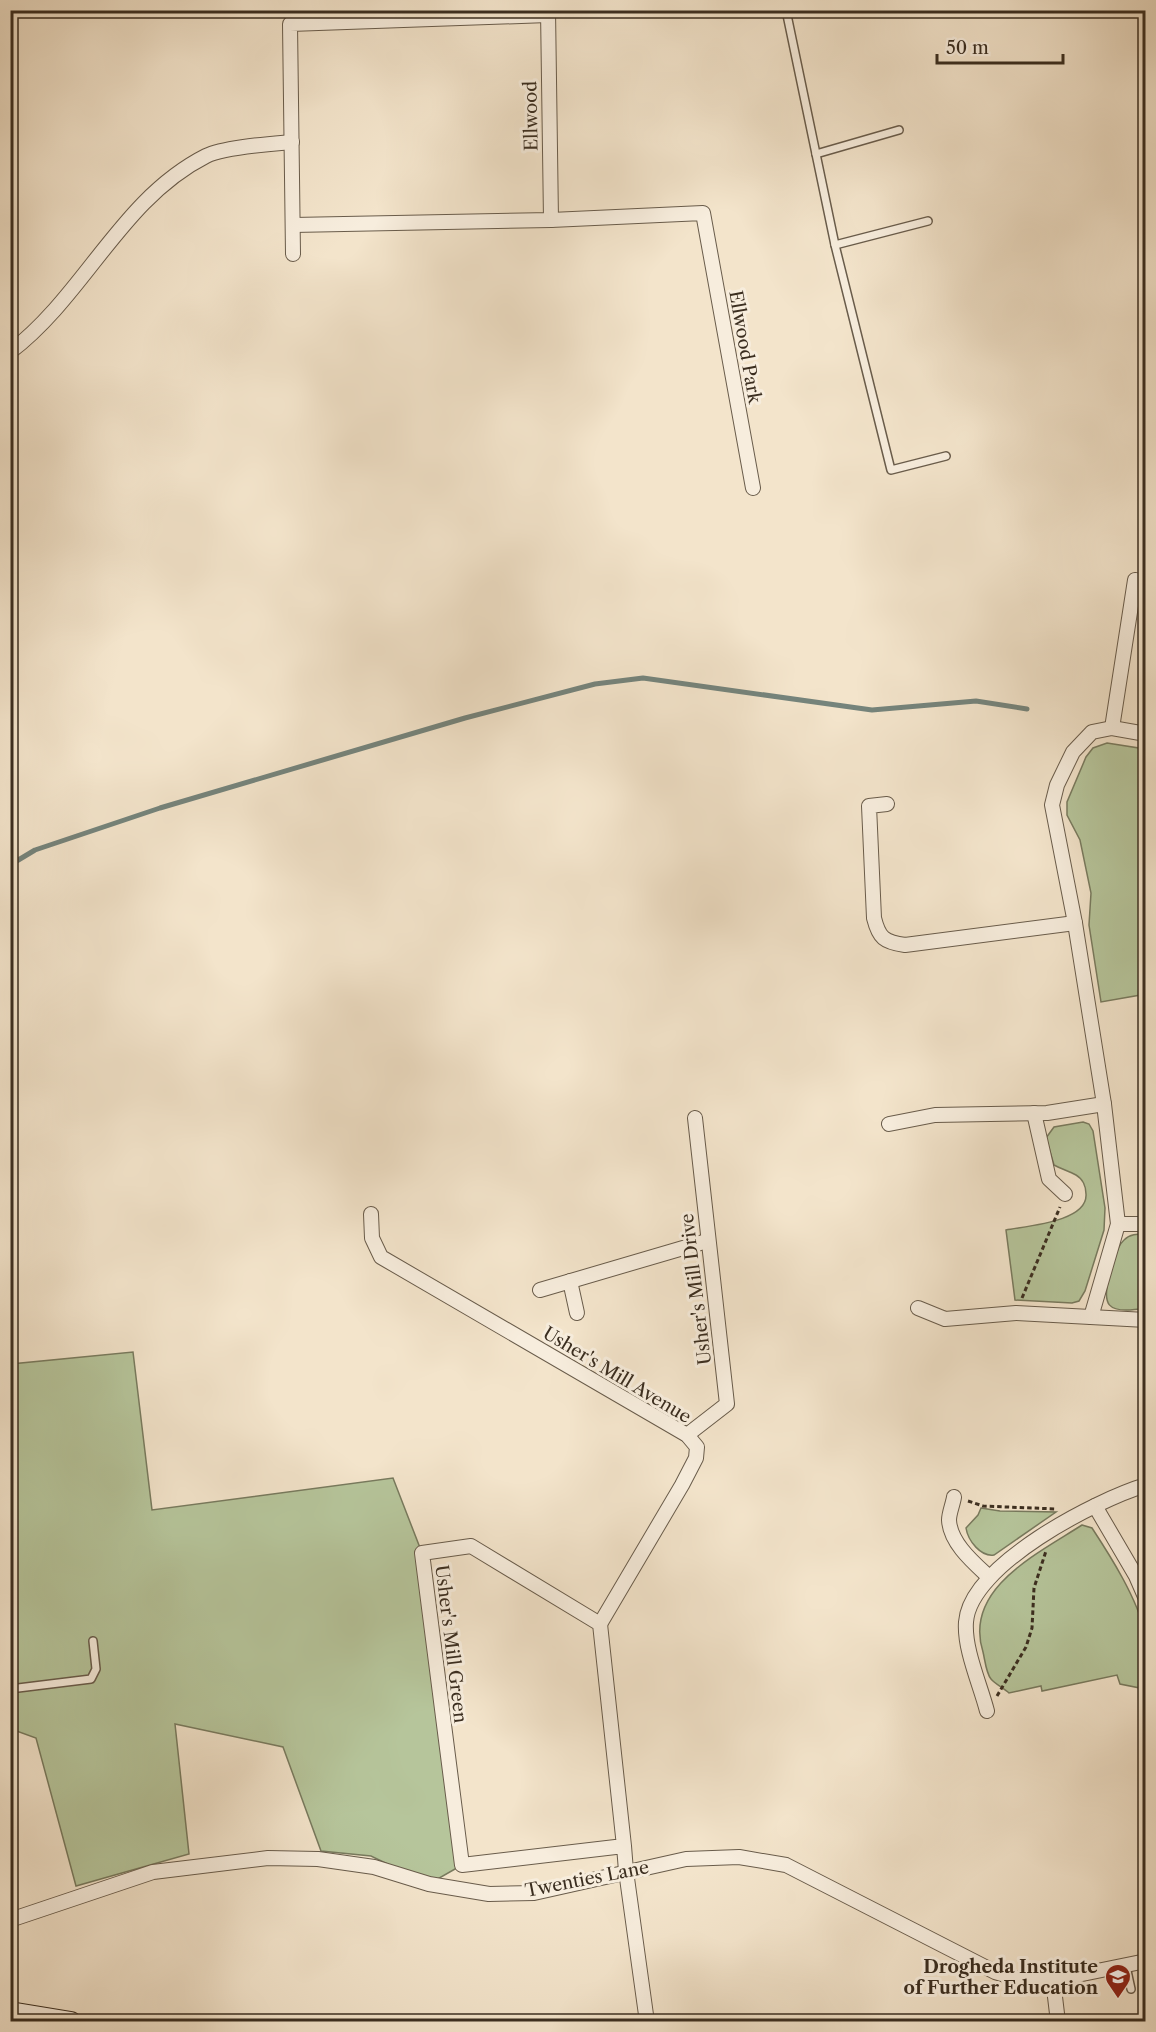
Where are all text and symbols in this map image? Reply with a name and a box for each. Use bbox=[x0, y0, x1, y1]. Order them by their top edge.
scale bar bbox=[937, 27, 1063, 65]
text: 50 m bbox=[946, 37, 989, 59]
street label: Ellwood bbox=[519, 81, 543, 151]
street label: Ellwood Park bbox=[724, 289, 766, 407]
street label: Usher's Mill Drive bbox=[676, 1212, 716, 1366]
street label: Usher's Mill Avenue bbox=[539, 1322, 695, 1428]
street label: Usher's Mill Green bbox=[430, 1564, 472, 1724]
street label: Twenties Lane bbox=[523, 1856, 651, 1902]
place label: Drogheda Institute of Further Education bbox=[904, 1956, 1099, 1999]
school or university icon: Drogheda Institute of Further Education bbox=[1103, 1962, 1133, 2000]

